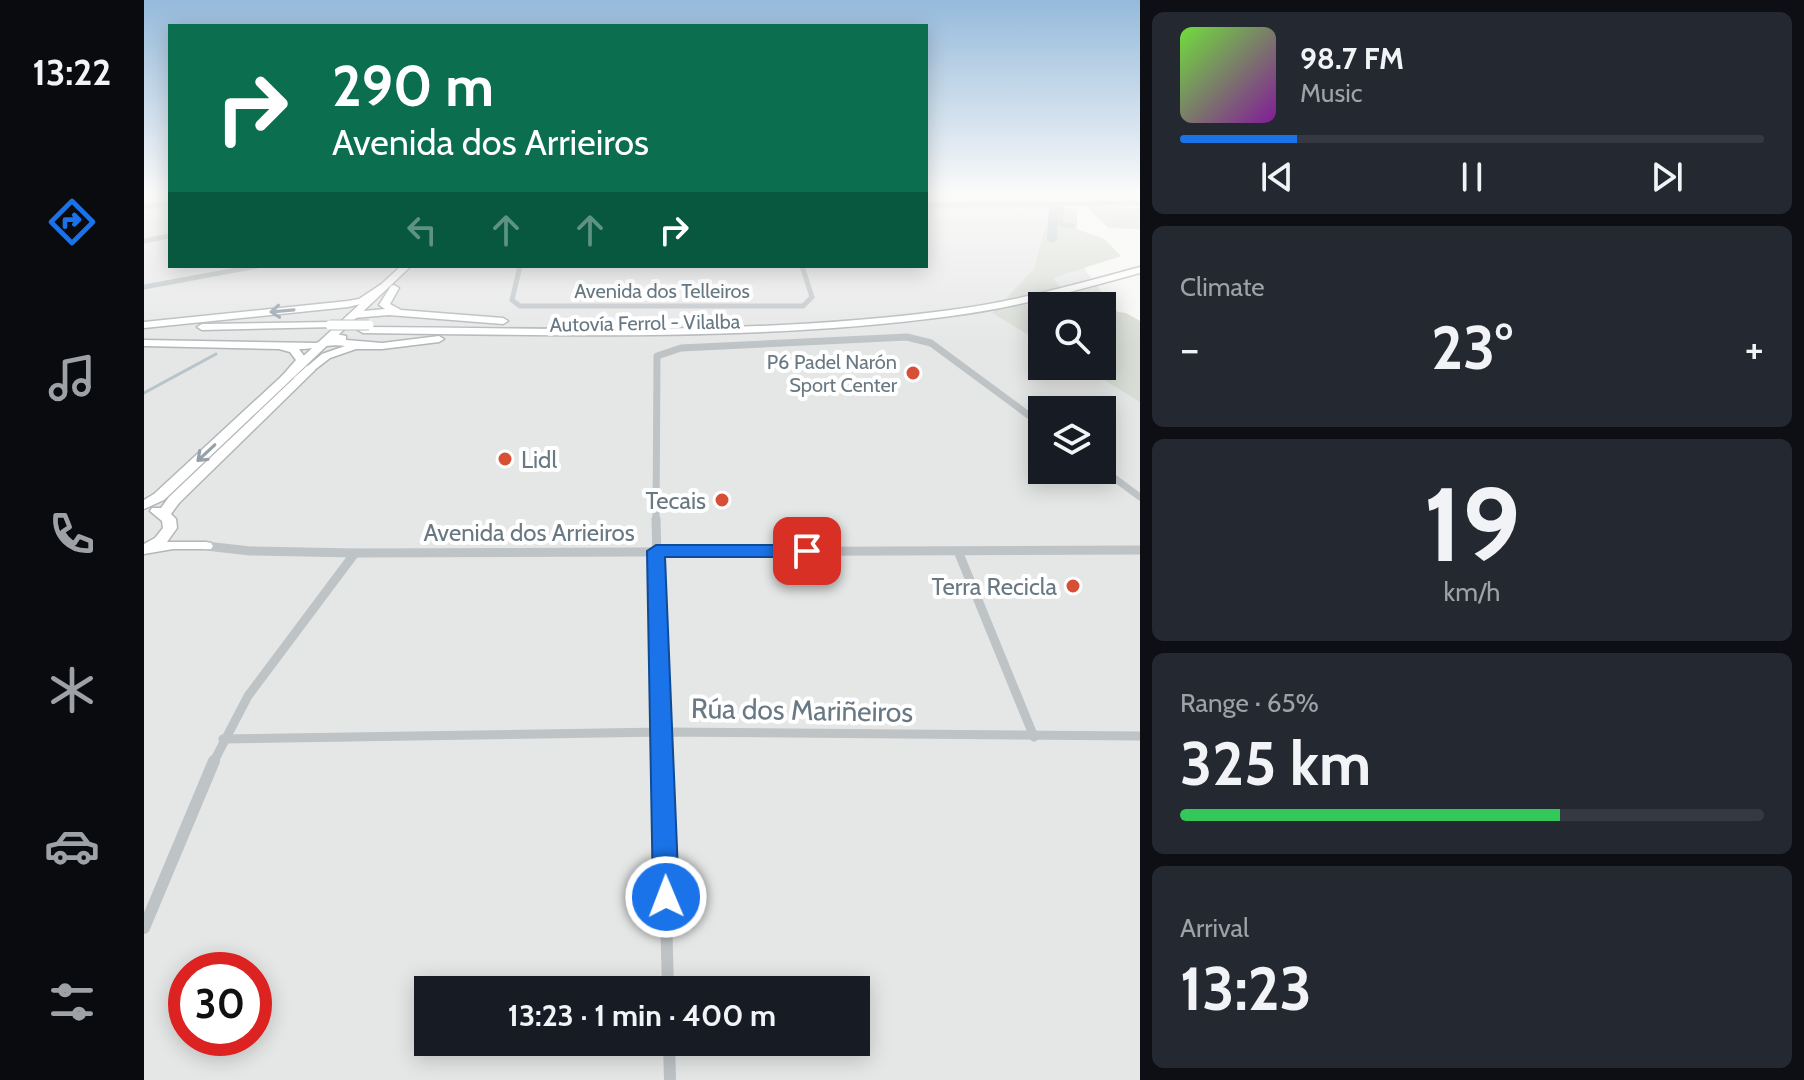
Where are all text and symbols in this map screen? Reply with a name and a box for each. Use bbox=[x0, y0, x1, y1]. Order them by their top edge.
text: 98.7 FM bbox=[1300, 40, 1404, 77]
text: 13:22 bbox=[33, 50, 111, 94]
text: 290 m bbox=[332, 52, 494, 120]
icon: right bbox=[200, 56, 304, 160]
text: Music bbox=[1300, 77, 1363, 109]
text: Avenida dos Arrieiros bbox=[332, 120, 649, 164]
icon: previous bbox=[1255, 155, 1299, 199]
icon: pause bbox=[1450, 155, 1494, 199]
icon: next bbox=[1645, 155, 1689, 199]
icon: directions bbox=[44, 194, 100, 250]
icon: left bbox=[400, 208, 444, 252]
icon: ahead bbox=[484, 208, 528, 252]
icon: ahead bbox=[568, 208, 612, 252]
icon: right bbox=[652, 208, 696, 252]
text: Climate bbox=[1180, 271, 1265, 303]
street label: Avenida dos Telleiros bbox=[574, 279, 750, 303]
map controls bbox=[1028, 292, 1116, 484]
button: search bbox=[1028, 292, 1116, 380]
one-way arrow bbox=[269, 303, 296, 318]
street label: Autovía Ferrol - Vilalba bbox=[549, 309, 741, 337]
text: 23° bbox=[1431, 311, 1513, 384]
text: − bbox=[1180, 322, 1199, 375]
text: + bbox=[1745, 322, 1764, 375]
icon: music bbox=[44, 350, 100, 406]
place label: P6 Padel Narón Sport Center bbox=[767, 350, 898, 397]
marker: P6 Padel Narón Sport Center bbox=[904, 364, 922, 382]
button: layers bbox=[1028, 396, 1116, 484]
one-way arrow bbox=[196, 444, 216, 462]
place label: Lidl bbox=[521, 445, 557, 474]
marker: Lidl bbox=[496, 450, 514, 468]
text: 19 bbox=[1424, 461, 1520, 587]
place label: Tecais bbox=[645, 486, 706, 515]
marker: Tecais bbox=[713, 491, 731, 509]
icon: phone bbox=[44, 506, 100, 562]
pin bbox=[773, 517, 841, 585]
street label: Avenida dos Arrieiros bbox=[423, 518, 635, 547]
icon: arrive bbox=[785, 529, 829, 573]
place label: Terra Recicla bbox=[932, 572, 1057, 601]
text: km/h bbox=[1444, 576, 1500, 608]
marker: Terra Recicla bbox=[1064, 577, 1082, 595]
icon: climate bbox=[44, 662, 100, 718]
text: Range · 65% bbox=[1180, 687, 1319, 719]
street label: Rúa dos Mariñeiros bbox=[691, 691, 913, 729]
text: 325 km bbox=[1180, 727, 1371, 800]
icon: car bbox=[44, 818, 100, 874]
position arrow bbox=[624, 855, 708, 939]
text: Arrival bbox=[1180, 912, 1249, 944]
speed limit sign: 30 bbox=[168, 952, 272, 1056]
text: 13:23 bbox=[1180, 952, 1312, 1025]
icon: filters bbox=[44, 974, 100, 1030]
text: 13:23 · 1 min · 400 m bbox=[508, 997, 776, 1034]

